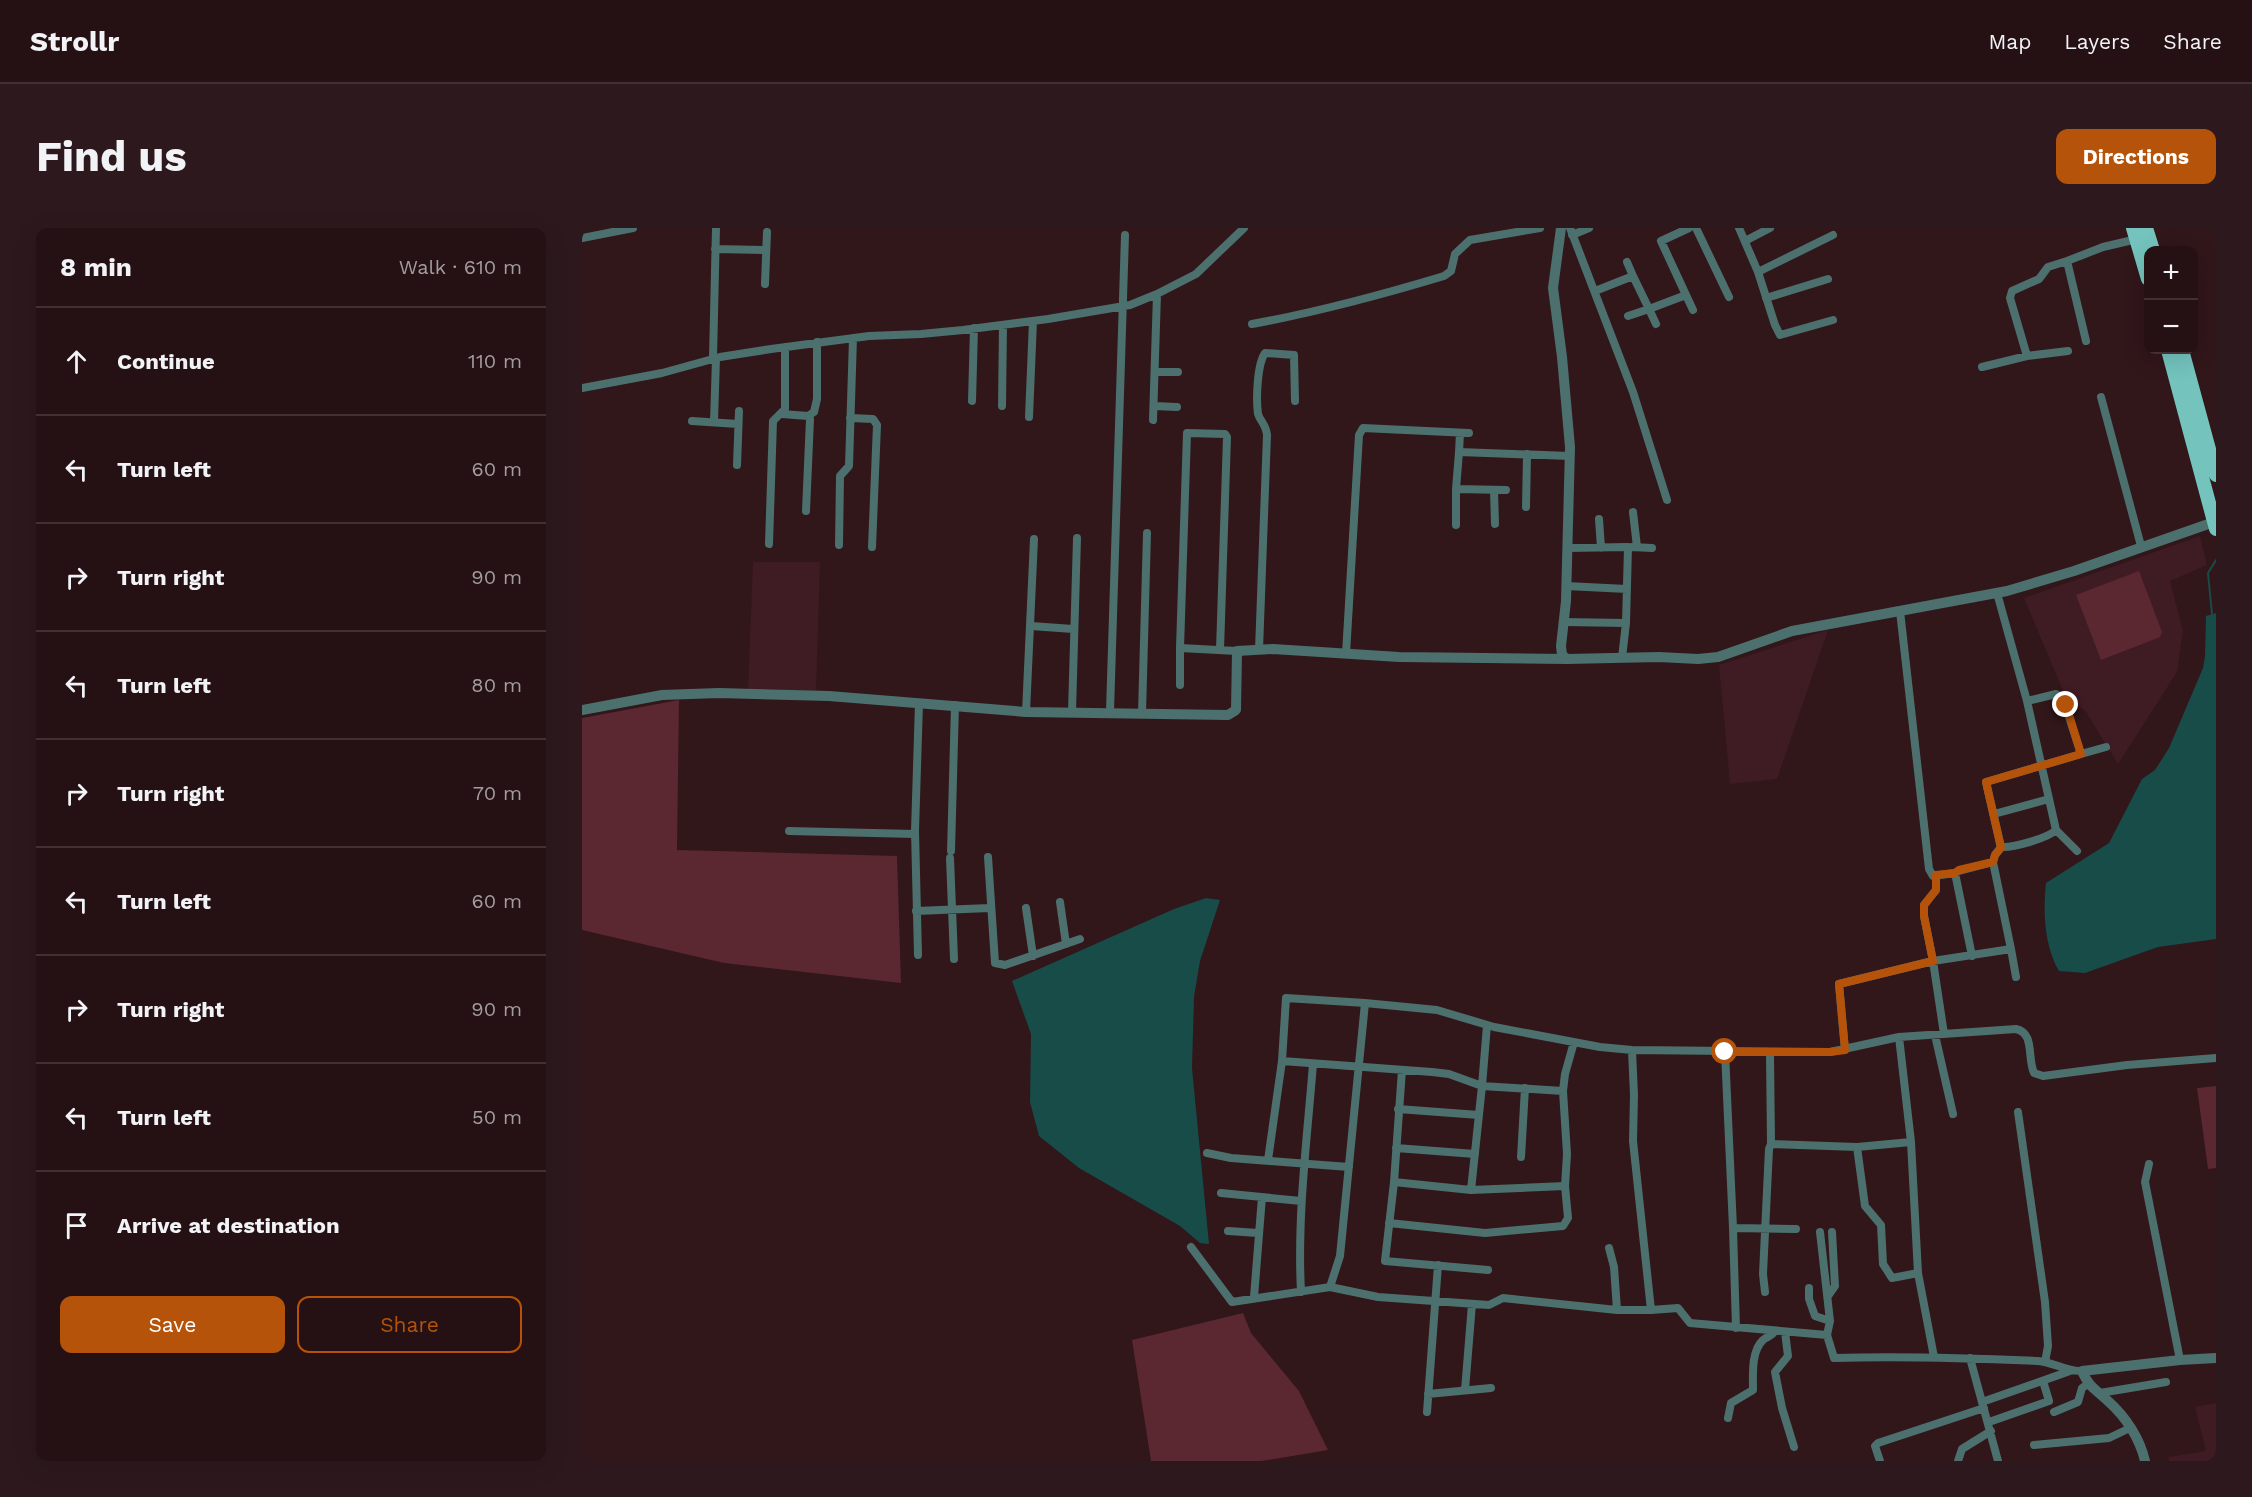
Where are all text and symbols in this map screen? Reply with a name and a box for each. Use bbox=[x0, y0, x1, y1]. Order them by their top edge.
text: Strollr bbox=[30, 25, 119, 58]
text: Map bbox=[1988, 29, 2031, 54]
text: Layers bbox=[2064, 29, 2130, 54]
text: Share bbox=[2163, 29, 2222, 54]
button: Directions bbox=[2056, 129, 2216, 184]
text: Find us bbox=[36, 132, 187, 181]
map controls bbox=[2144, 246, 2198, 354]
button: + bbox=[2144, 246, 2198, 300]
text: 8 min bbox=[60, 252, 132, 282]
text: Walk · 610 m bbox=[399, 255, 522, 279]
button: − bbox=[2144, 300, 2198, 354]
icon: ahead bbox=[60, 345, 93, 378]
text: Continue bbox=[117, 349, 215, 374]
text: 110 m bbox=[468, 349, 522, 373]
icon: left bbox=[60, 453, 93, 486]
text: Turn left bbox=[117, 457, 211, 482]
text: 60 m bbox=[472, 457, 522, 481]
icon: right bbox=[60, 561, 93, 594]
text: Turn right bbox=[117, 565, 224, 590]
text: 90 m bbox=[471, 565, 522, 589]
icon: left bbox=[60, 669, 93, 702]
text: Turn left bbox=[117, 673, 211, 698]
text: 80 m bbox=[471, 673, 522, 697]
route end bbox=[2052, 691, 2078, 717]
icon: right bbox=[60, 777, 93, 810]
text: Turn right bbox=[117, 781, 224, 806]
text: 70 m bbox=[473, 781, 522, 805]
icon: left bbox=[60, 885, 93, 918]
text: Turn left bbox=[117, 889, 211, 914]
text: 60 m bbox=[472, 889, 522, 913]
icon: right bbox=[60, 993, 93, 1026]
text: Turn right bbox=[117, 997, 224, 1022]
text: 90 m bbox=[471, 997, 522, 1021]
route start bbox=[1711, 1038, 1737, 1064]
icon: left bbox=[60, 1101, 93, 1134]
text: Turn left bbox=[117, 1105, 211, 1130]
text: 50 m bbox=[472, 1105, 522, 1129]
icon: arrive bbox=[60, 1209, 93, 1242]
text: Arrive at destination bbox=[117, 1213, 340, 1238]
button: Save bbox=[60, 1296, 285, 1353]
button: Share bbox=[297, 1296, 522, 1353]

